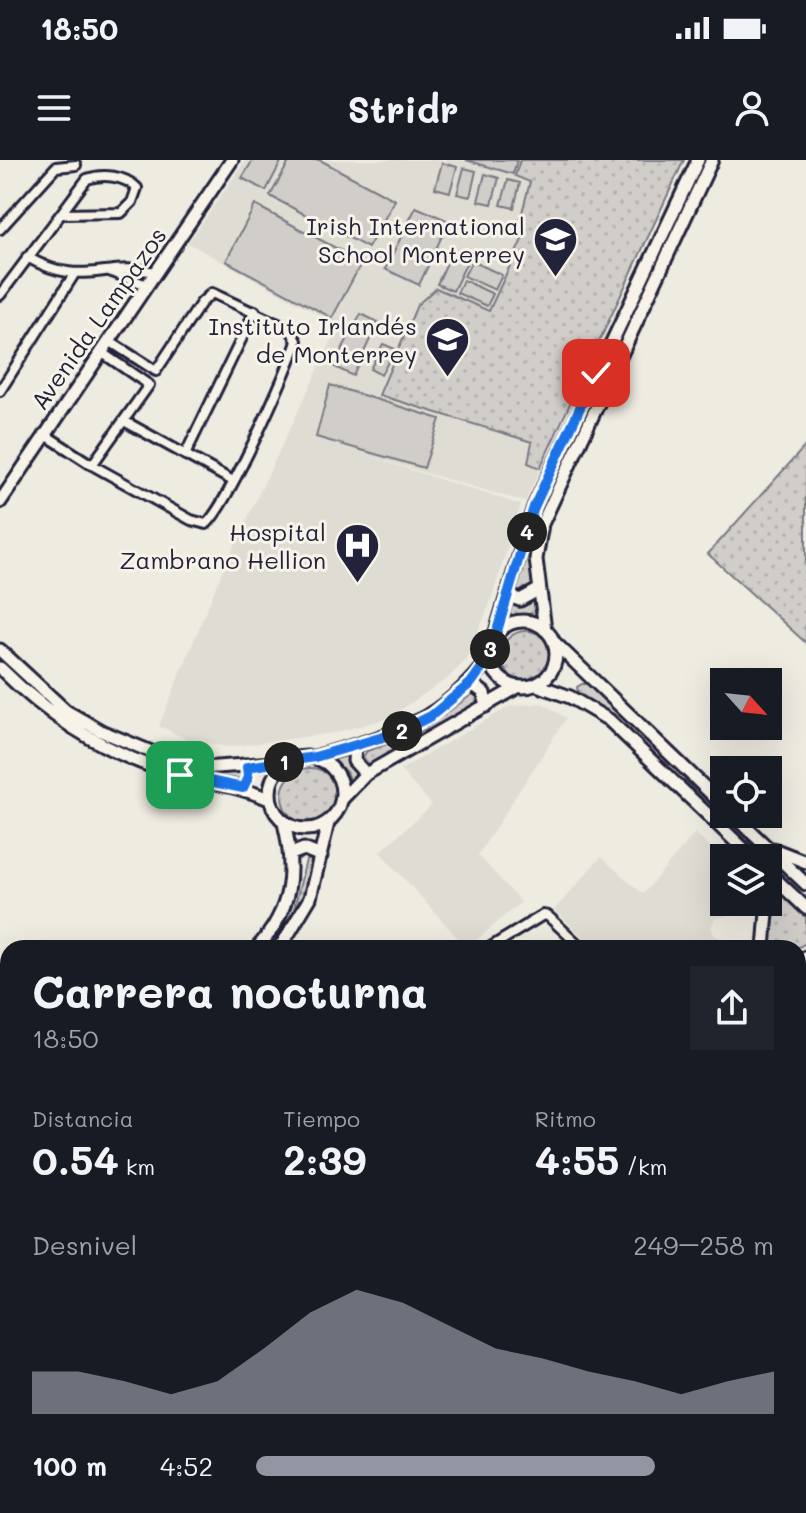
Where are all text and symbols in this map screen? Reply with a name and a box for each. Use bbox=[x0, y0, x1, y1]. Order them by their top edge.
text: 18:50 bbox=[40, 8, 118, 48]
text: Stridr bbox=[348, 85, 459, 132]
icon: menu bbox=[32, 86, 76, 130]
icon: person bbox=[730, 86, 774, 130]
place label: Irish International School Monterrey bbox=[306, 210, 525, 269]
school or university icon: Irish International School Monterrey bbox=[532, 215, 580, 278]
street label: Avenida Lampazos bbox=[23, 221, 173, 415]
place label: Instituto Irlandés de Monterrey bbox=[208, 310, 417, 369]
school or university icon: Instituto Irlandés de Monterrey bbox=[424, 315, 472, 378]
pin bbox=[562, 339, 630, 407]
icon: check bbox=[574, 351, 618, 395]
pin: 4 bbox=[507, 512, 547, 552]
place label: Hospital Zambrano Hellion bbox=[119, 516, 326, 575]
text: 4 bbox=[520, 517, 534, 546]
hospital icon: Hospital Zambrano Hellion bbox=[333, 521, 381, 584]
pin: 3 bbox=[470, 629, 510, 669]
text: 3 bbox=[483, 634, 497, 663]
north arrow bbox=[710, 668, 782, 740]
map controls bbox=[710, 668, 782, 916]
pin: 2 bbox=[382, 711, 422, 751]
text: 2 bbox=[396, 716, 408, 745]
pin bbox=[146, 741, 214, 809]
pin: 1 bbox=[264, 742, 304, 782]
text: 1 bbox=[279, 747, 289, 776]
icon: arrive bbox=[158, 753, 202, 797]
button: locate bbox=[710, 756, 782, 828]
button: layers bbox=[710, 844, 782, 916]
text: Carrera nocturna bbox=[32, 962, 428, 1019]
button: share bbox=[690, 966, 774, 1050]
text: 18:50 bbox=[32, 1021, 99, 1055]
text: Distancia bbox=[32, 1104, 134, 1133]
text: Tiempo bbox=[283, 1104, 360, 1133]
text: Ritmo bbox=[535, 1104, 596, 1133]
text: 0.54 bbox=[32, 1133, 119, 1185]
text: 2:39 bbox=[283, 1133, 366, 1185]
text: 4:55 bbox=[535, 1133, 619, 1185]
text: km bbox=[119, 1152, 155, 1181]
text: /km bbox=[619, 1152, 667, 1181]
text: Desnivel bbox=[32, 1228, 137, 1262]
text: 249–258 m bbox=[633, 1228, 774, 1262]
text: 100 m bbox=[32, 1449, 107, 1483]
text: 4:52 bbox=[160, 1449, 213, 1483]

